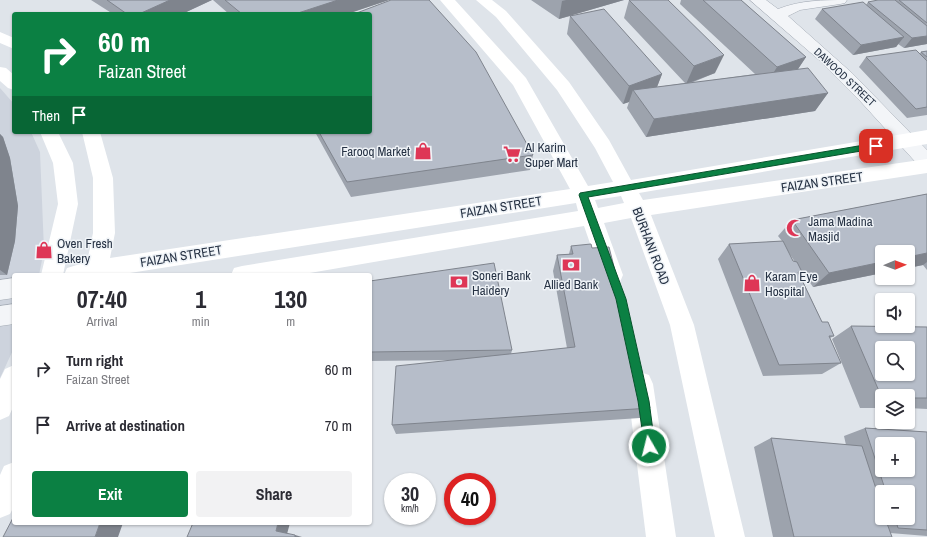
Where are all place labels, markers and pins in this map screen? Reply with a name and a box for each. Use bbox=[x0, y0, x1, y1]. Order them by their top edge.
pin bbox=[859, 129, 893, 163]
place label: Al Karim Super Mart bbox=[524, 139, 578, 171]
shop icon: Farooq Market bbox=[413, 141, 433, 161]
place label: Farooq Market bbox=[341, 143, 410, 160]
supermarket icon: Al Karim Super Mart bbox=[502, 144, 522, 164]
place label: Jama Madina Masjid bbox=[808, 213, 873, 245]
mosque icon: Jama Madina Masjid bbox=[785, 218, 805, 238]
place label: Oven Fresh Bakery bbox=[57, 235, 113, 267]
shop icon: Oven Fresh Bakery bbox=[34, 240, 54, 260]
bank icon: Allied Bank bbox=[561, 255, 581, 275]
place label: Soneri Bank Haidery bbox=[472, 267, 531, 299]
place label: Karam Eye Hospital bbox=[765, 268, 818, 300]
bank icon: Soneri Bank Haidery bbox=[449, 272, 469, 292]
shop icon: Karam Eye Hospital bbox=[742, 273, 762, 293]
place label: Allied Bank bbox=[543, 276, 599, 293]

